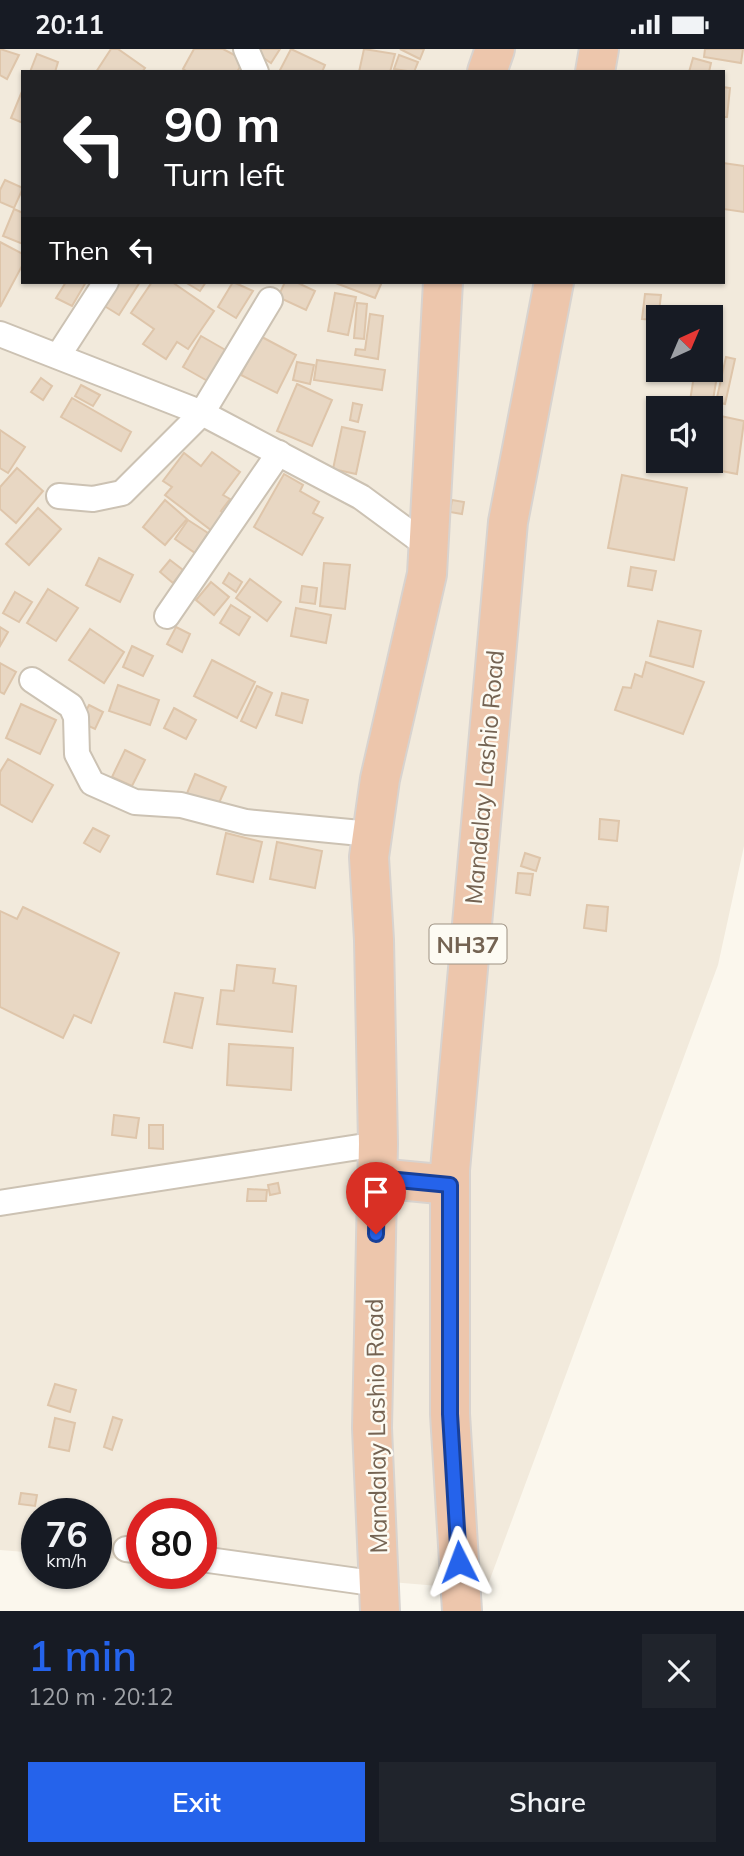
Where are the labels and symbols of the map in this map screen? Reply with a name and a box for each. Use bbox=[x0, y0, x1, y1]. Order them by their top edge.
north arrow bbox=[646, 305, 723, 381]
street label: Mandalay Lashio Road bbox=[458, 649, 510, 905]
road number: NH37 bbox=[430, 925, 506, 963]
pin bbox=[346, 1162, 406, 1234]
street label: Mandalay Lashio Road bbox=[359, 1298, 393, 1554]
speed limit sign: 80 bbox=[126, 1498, 217, 1589]
position arrow bbox=[422, 1525, 496, 1599]

